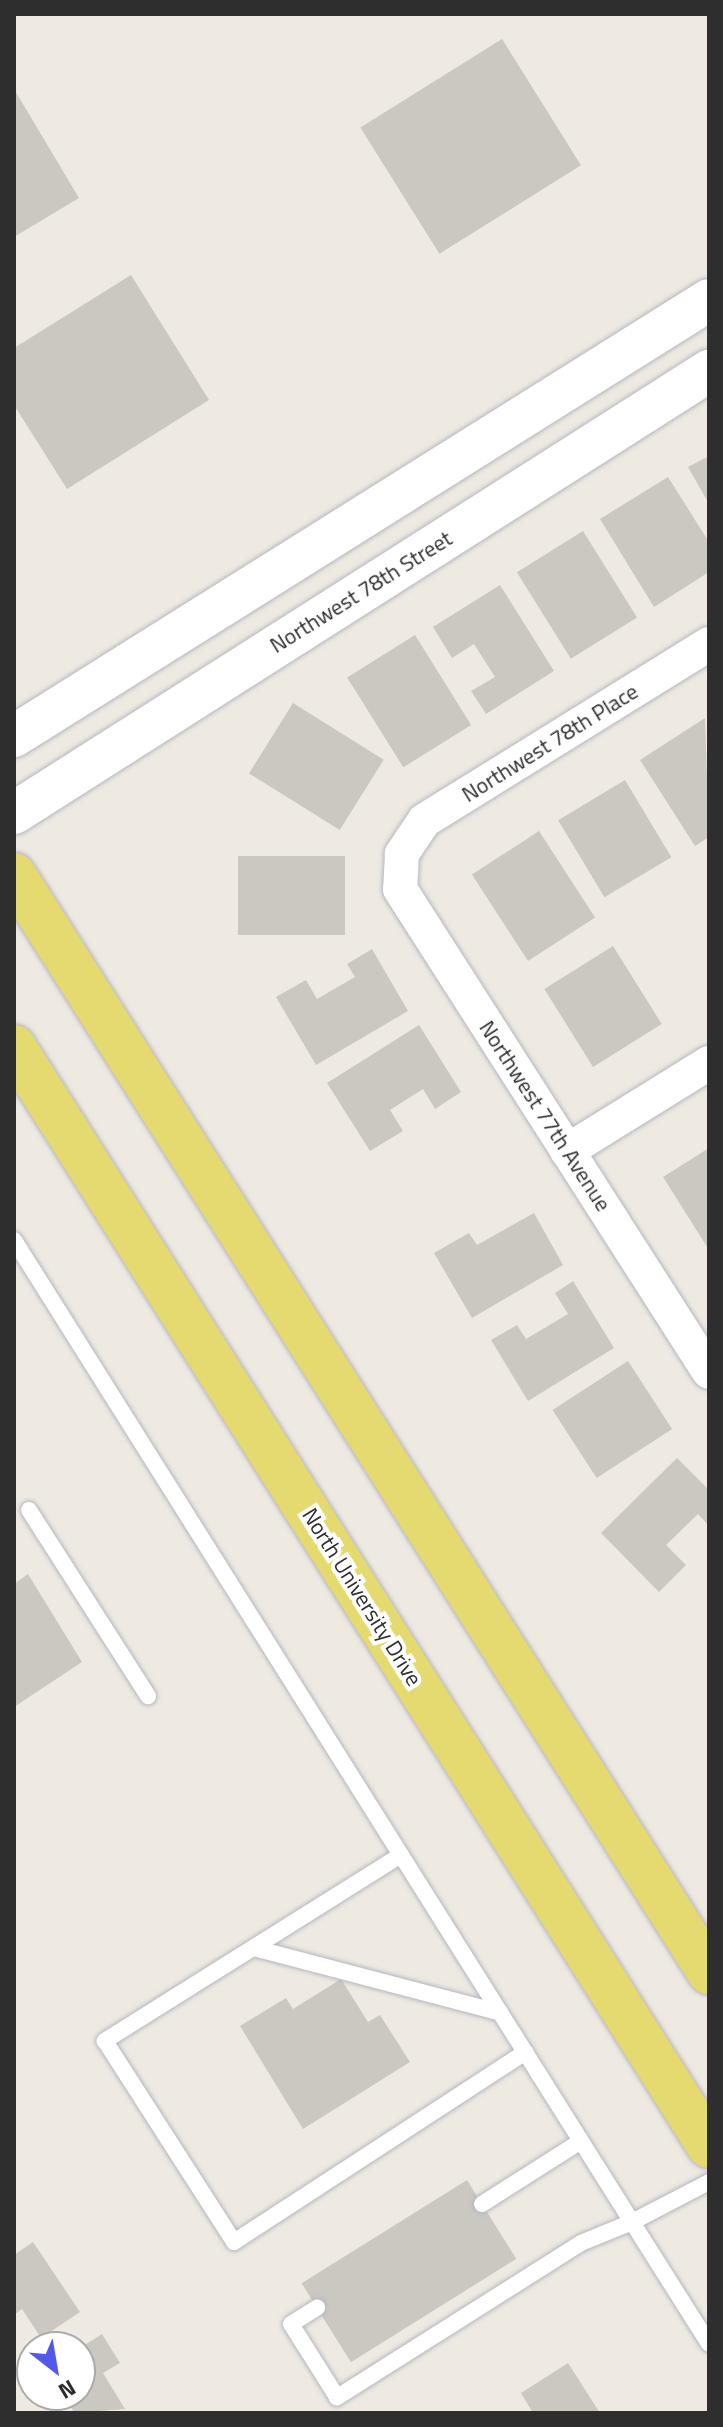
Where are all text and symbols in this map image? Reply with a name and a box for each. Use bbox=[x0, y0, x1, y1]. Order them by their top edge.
street label: Northwest 78th Street bbox=[265, 525, 457, 659]
street label: Northwest 78th Place bbox=[457, 678, 643, 808]
street label: Northwest 77th Avenue bbox=[474, 1016, 616, 1216]
street label: North University Drive bbox=[297, 1503, 427, 1691]
north arrow bbox=[16, 2331, 96, 2411]
text: N bbox=[52, 2371, 83, 2408]

